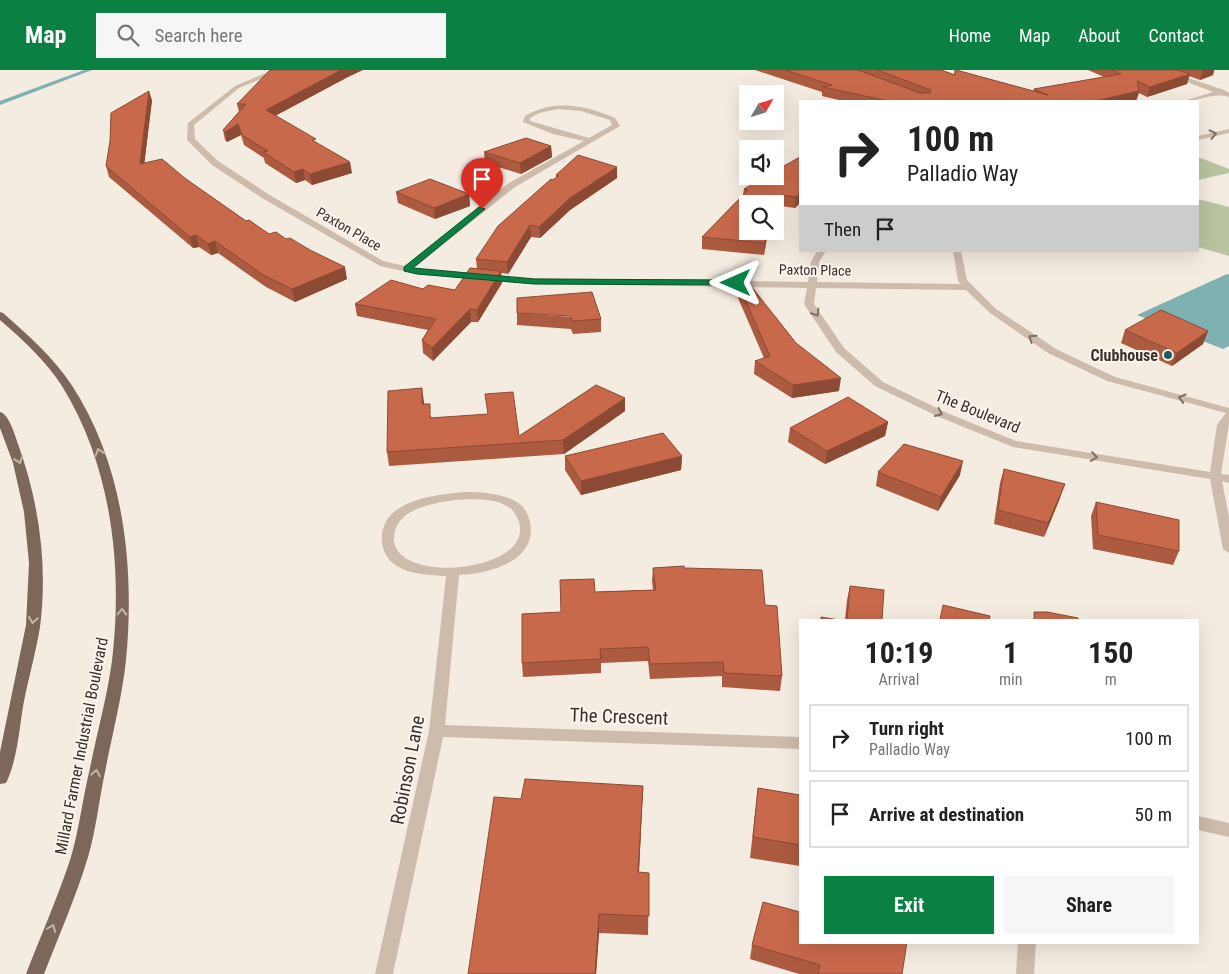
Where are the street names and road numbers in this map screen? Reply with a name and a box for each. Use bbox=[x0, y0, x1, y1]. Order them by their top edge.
street label: Paxton Place bbox=[314, 204, 385, 254]
street label: Paxton Place bbox=[779, 261, 852, 279]
street label: The Boulevard bbox=[933, 386, 1023, 437]
street label: Millard Farmer Industrial Boulevard bbox=[51, 636, 112, 856]
street label: The Crescent bbox=[569, 703, 669, 730]
street label: Robinson Lane bbox=[386, 714, 429, 827]

